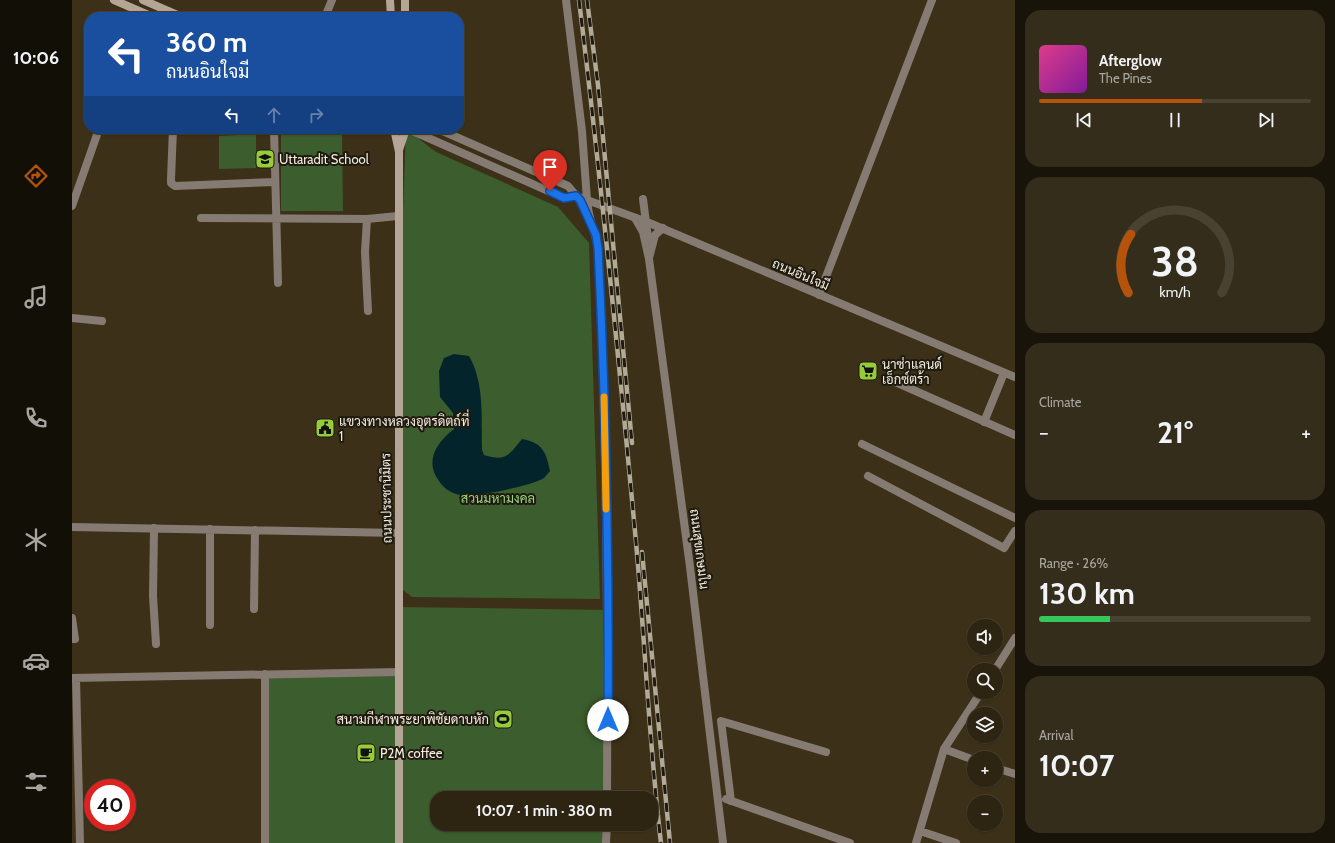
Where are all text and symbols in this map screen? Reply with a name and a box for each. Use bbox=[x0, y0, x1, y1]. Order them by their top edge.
text: 360 m bbox=[166, 25, 247, 59]
icon: left bbox=[100, 28, 152, 80]
text: 10:06 bbox=[13, 47, 59, 69]
text: Afterglow bbox=[1099, 52, 1162, 70]
text: ถนนอินใจมี bbox=[166, 61, 249, 83]
text: The Pines bbox=[1099, 70, 1152, 86]
icon: left bbox=[221, 104, 243, 126]
icon: ahead bbox=[263, 104, 285, 126]
icon: right bbox=[305, 104, 327, 126]
icon: previous bbox=[1073, 109, 1095, 131]
icon: pause bbox=[1164, 109, 1186, 131]
icon: next bbox=[1255, 109, 1277, 131]
school or university icon: Uttaradit School bbox=[254, 148, 276, 170]
pin bbox=[533, 150, 567, 191]
place label: Uttaradit School bbox=[279, 151, 369, 167]
icon: arrive bbox=[539, 156, 561, 178]
icon: directions bbox=[22, 162, 50, 190]
text: 38 bbox=[1151, 236, 1199, 286]
street label: ถนนอินใจมี bbox=[770, 254, 832, 293]
text: km/h bbox=[1159, 282, 1191, 300]
icon: music bbox=[22, 283, 50, 311]
place label: นาซ่าแลนด์ เอ็กซ์ตร้า bbox=[882, 355, 942, 387]
supermarket icon: นาซ่าแลนด์ เอ็กซ์ตร้า bbox=[857, 360, 879, 382]
text: Climate bbox=[1039, 394, 1081, 410]
icon: phone bbox=[22, 404, 50, 432]
place label: แขวงทางหลวงอุตรดิตถ์ที่ 1 bbox=[339, 409, 469, 444]
text: 21° bbox=[1157, 414, 1193, 451]
public building icon: แขวงทางหลวงอุตรดิตถ์ที่ 1 bbox=[314, 417, 336, 439]
text: − bbox=[1039, 419, 1049, 446]
text: + bbox=[1301, 419, 1311, 446]
street label: ถนนประชานิมิตร bbox=[377, 453, 395, 543]
park label: สวนมหามงคล bbox=[461, 490, 535, 506]
street label: ถนนสุขเกษมใน bbox=[685, 508, 713, 590]
icon: climate bbox=[22, 526, 50, 554]
text: Range · 26% bbox=[1039, 555, 1108, 571]
text: 130 km bbox=[1039, 575, 1135, 612]
map controls bbox=[967, 619, 1003, 831]
button: sound bbox=[967, 619, 1003, 655]
icon: car bbox=[22, 647, 50, 675]
button: search bbox=[967, 663, 1003, 699]
position arrow bbox=[587, 699, 629, 741]
button: layers bbox=[967, 707, 1003, 743]
sports icon: สนามกีฬาพระยาพิชัยดาบหัก bbox=[492, 708, 514, 730]
place label: สนามกีฬาพระยาพิชัยดาบหัก bbox=[337, 710, 489, 727]
text: Arrival bbox=[1039, 727, 1074, 743]
cafe icon: P2M coffee bbox=[355, 742, 377, 764]
place label: P2M coffee bbox=[380, 745, 443, 761]
text: 10:07 bbox=[1039, 747, 1114, 784]
button: + bbox=[967, 751, 1003, 787]
icon: filters bbox=[22, 768, 50, 796]
speed limit sign: 40 bbox=[84, 779, 136, 831]
button: − bbox=[967, 795, 1003, 831]
text: 10:07 · 1 min · 380 m bbox=[476, 802, 612, 820]

